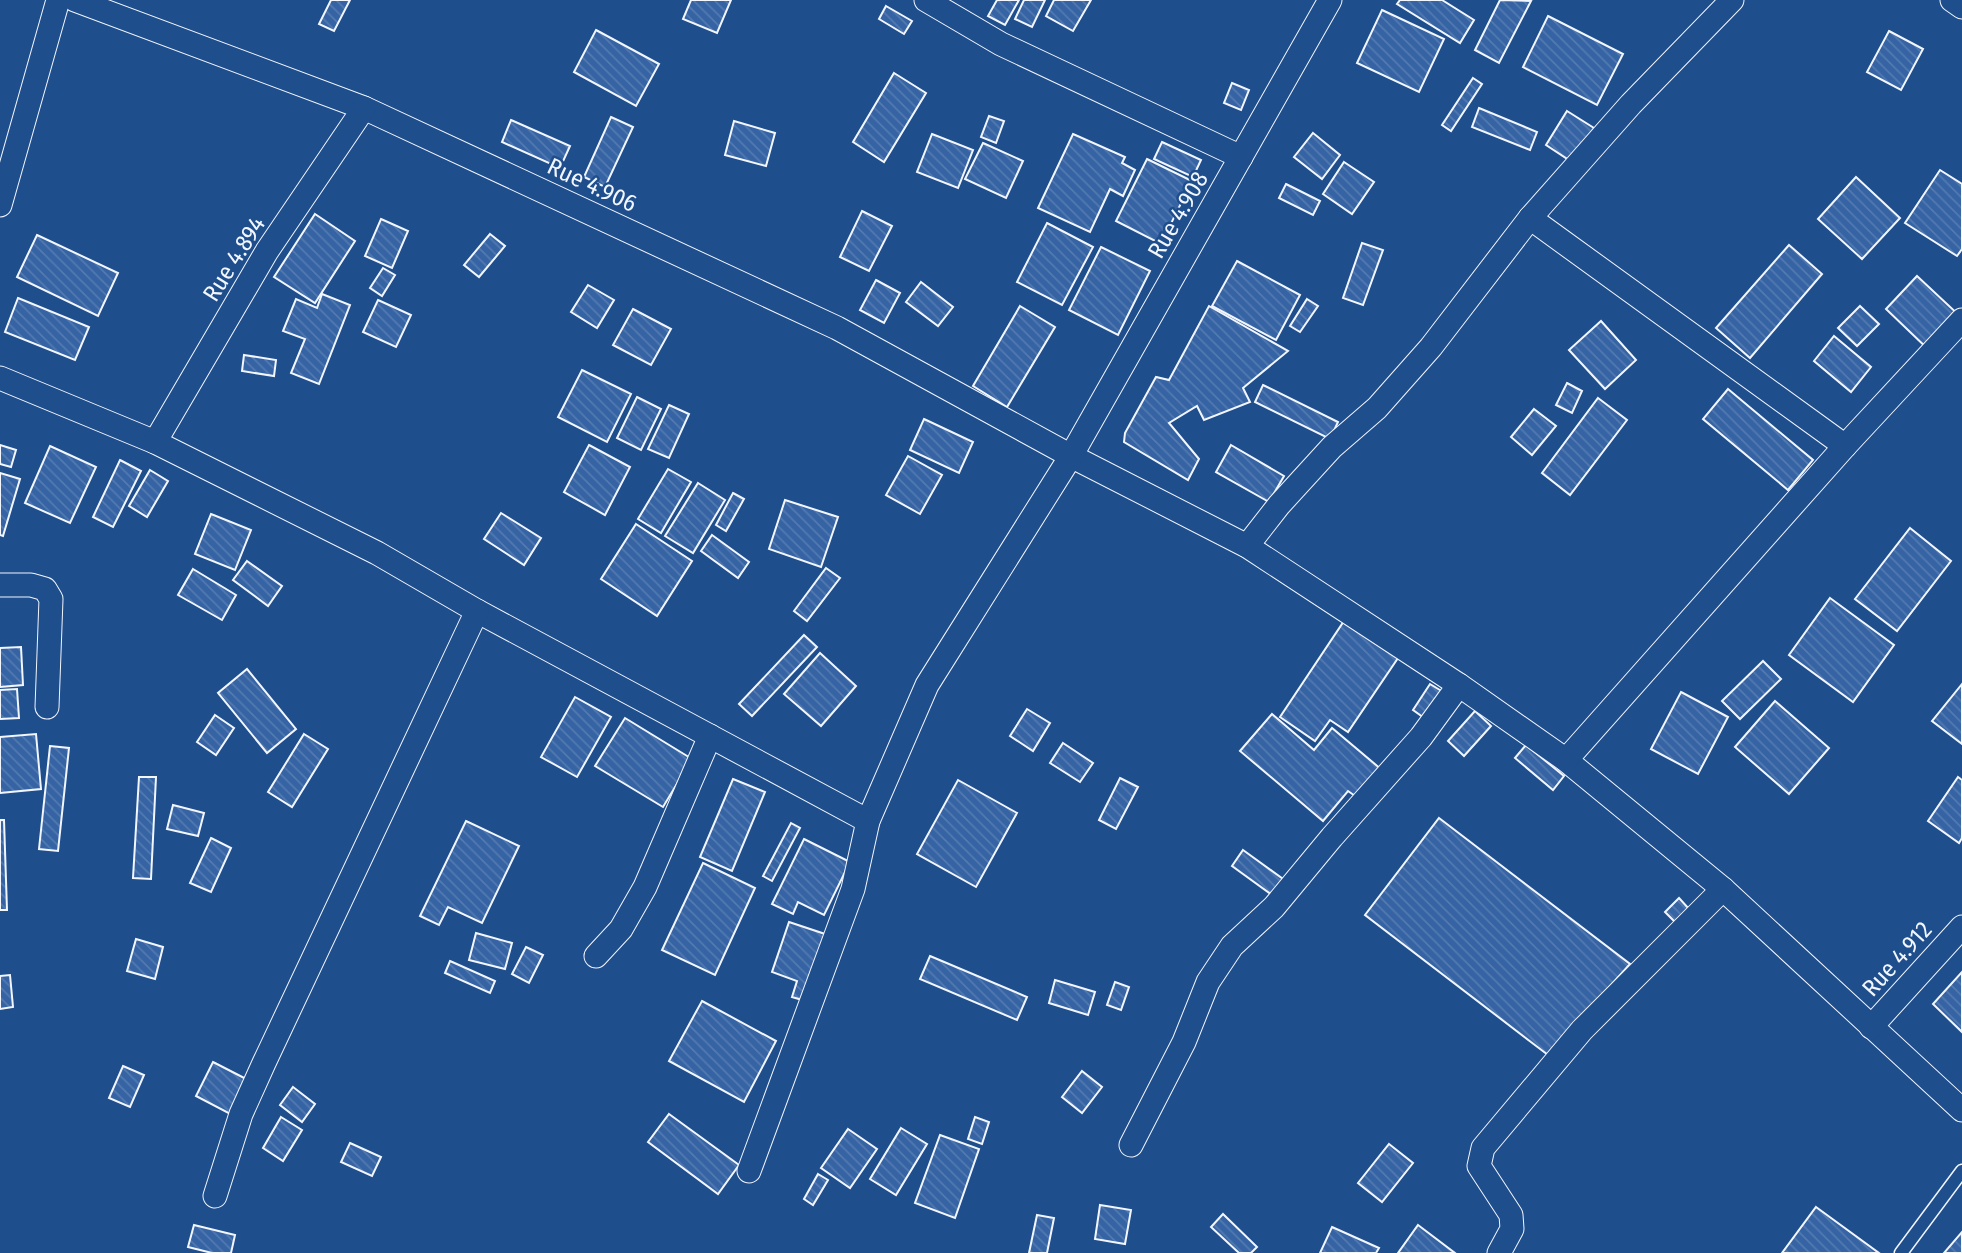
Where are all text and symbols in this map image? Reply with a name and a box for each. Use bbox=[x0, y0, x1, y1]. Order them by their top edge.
street label: Rue 4.906 bbox=[543, 152, 641, 218]
street label: Rue 4.908 bbox=[1142, 167, 1214, 263]
street label: Rue 4.894 bbox=[197, 211, 271, 307]
street label: Rue 4.912 bbox=[1856, 916, 1938, 1002]

